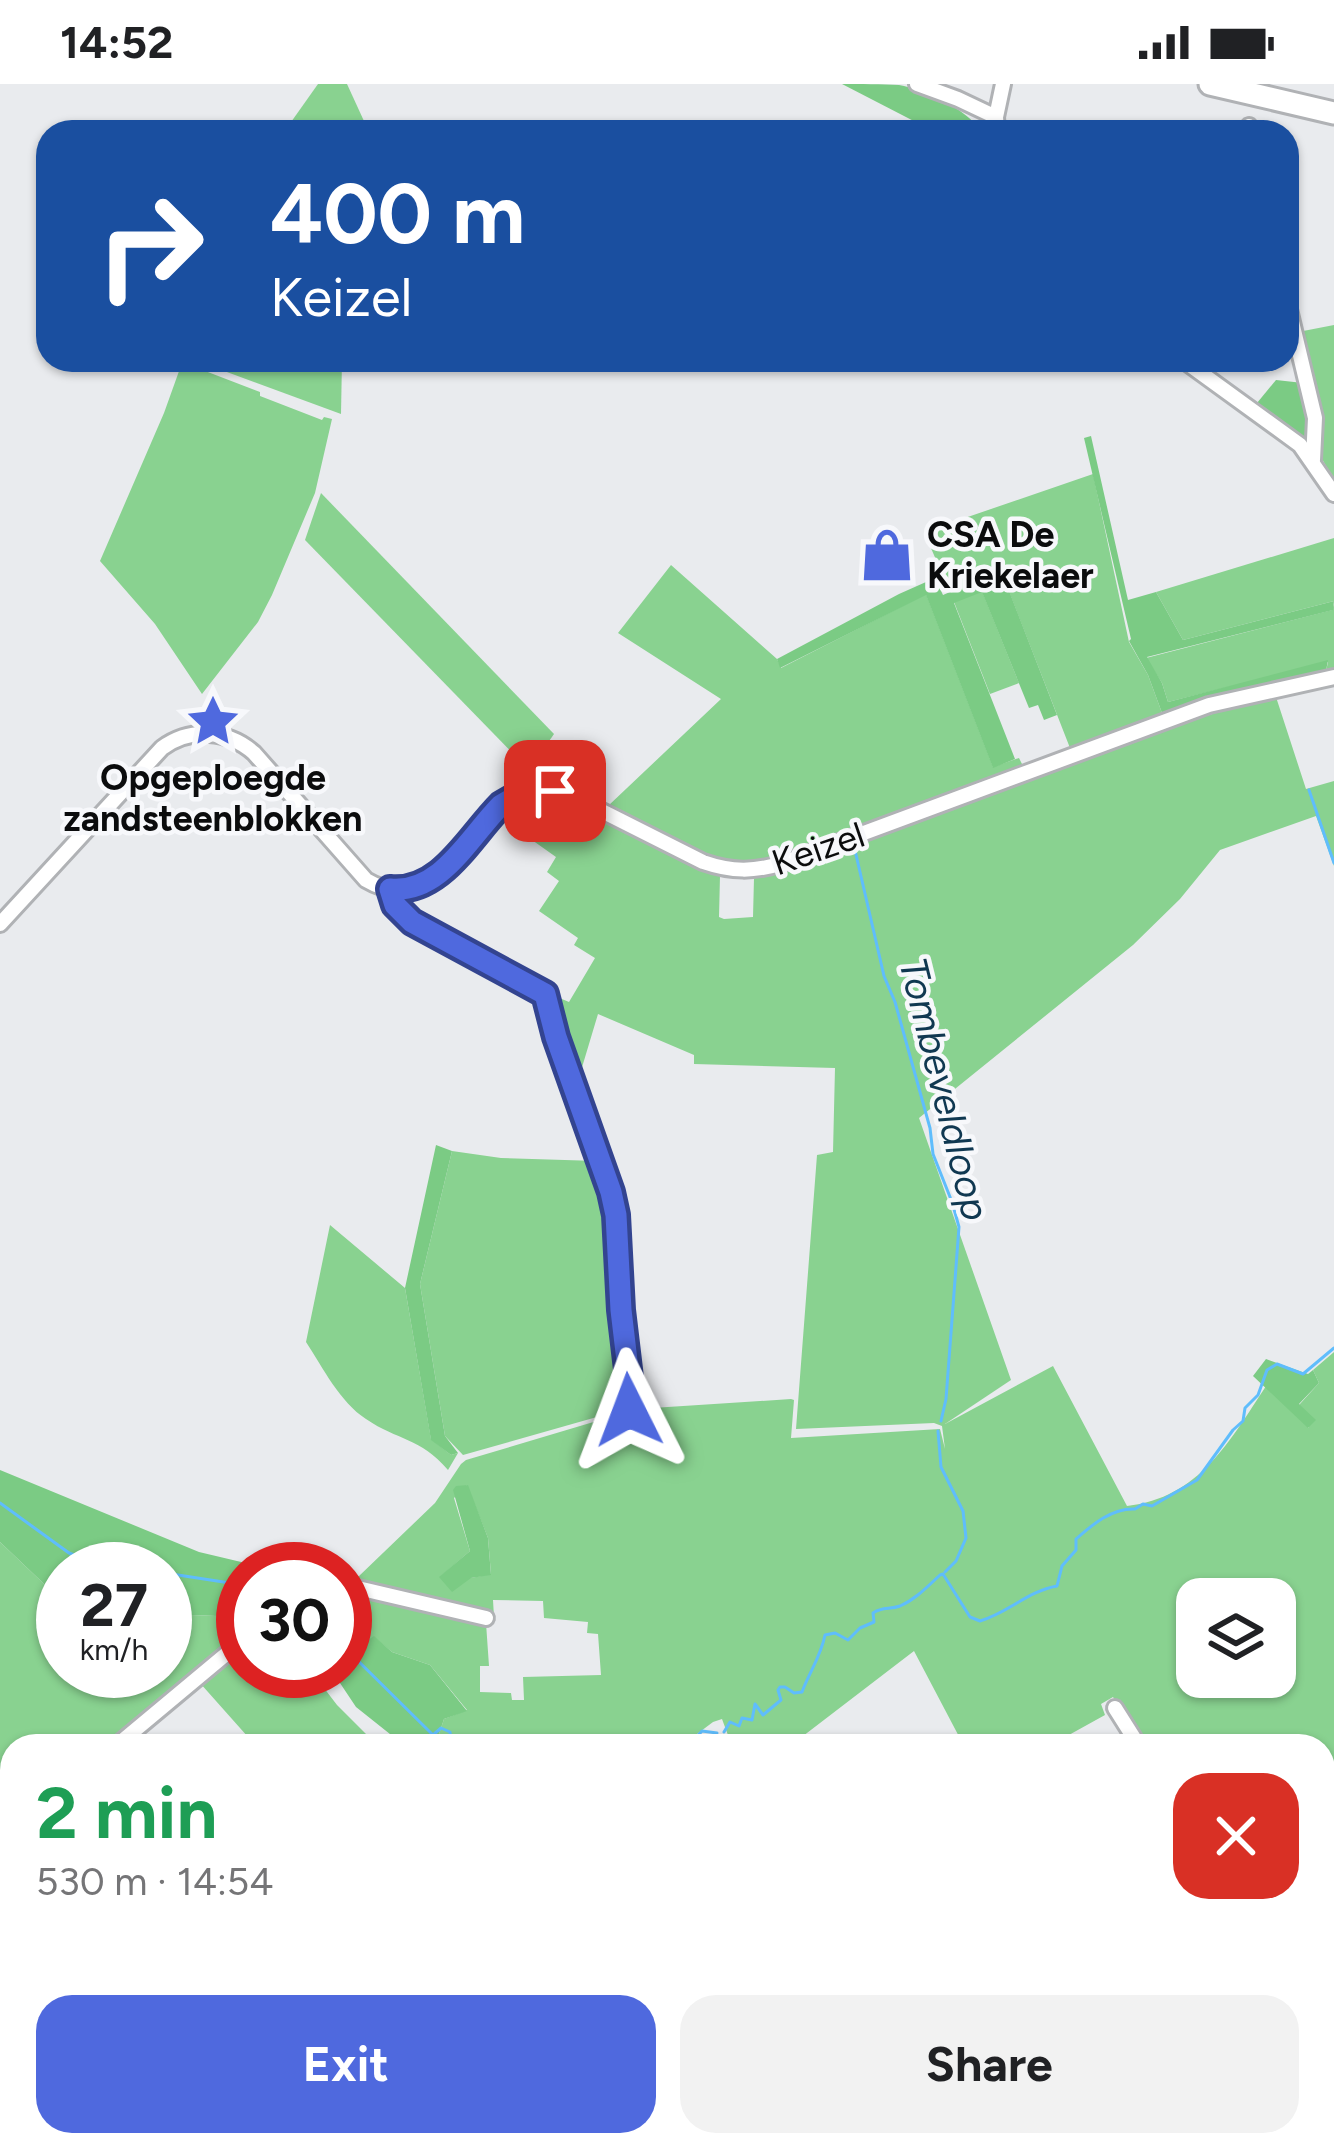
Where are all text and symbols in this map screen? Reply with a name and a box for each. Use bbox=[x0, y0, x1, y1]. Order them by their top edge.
text: 14:52 bbox=[60, 15, 173, 69]
text: 400 m bbox=[270, 163, 525, 264]
icon: right bbox=[72, 168, 228, 324]
text: Keizel bbox=[270, 265, 412, 330]
place label: CSA De Kriekelaer bbox=[927, 513, 1094, 597]
shop icon: CSA De Kriekelaer bbox=[858, 526, 916, 584]
place icon: Opgeploegde zandsteenblokken bbox=[184, 692, 242, 750]
pin bbox=[504, 740, 606, 842]
place label: Opgeploegde zandsteenblokken bbox=[64, 756, 362, 840]
icon: arrive bbox=[522, 758, 588, 824]
street label: Keizel bbox=[766, 813, 870, 884]
water label: Tombeveldloop bbox=[889, 953, 1000, 1225]
position arrow bbox=[566, 1347, 692, 1473]
speed limit sign: 30 bbox=[216, 1542, 372, 1698]
text: 27 bbox=[80, 1569, 148, 1641]
map controls bbox=[1176, 1578, 1296, 1698]
button: layers bbox=[1176, 1578, 1296, 1698]
text: km/h bbox=[80, 1631, 148, 1668]
text: 2 min bbox=[36, 1770, 217, 1856]
button: close bbox=[1173, 1773, 1299, 1899]
text: 530 m · 14:54 bbox=[36, 1858, 273, 1905]
button: Exit bbox=[36, 1995, 656, 2133]
button: Share bbox=[680, 1995, 1299, 2133]

